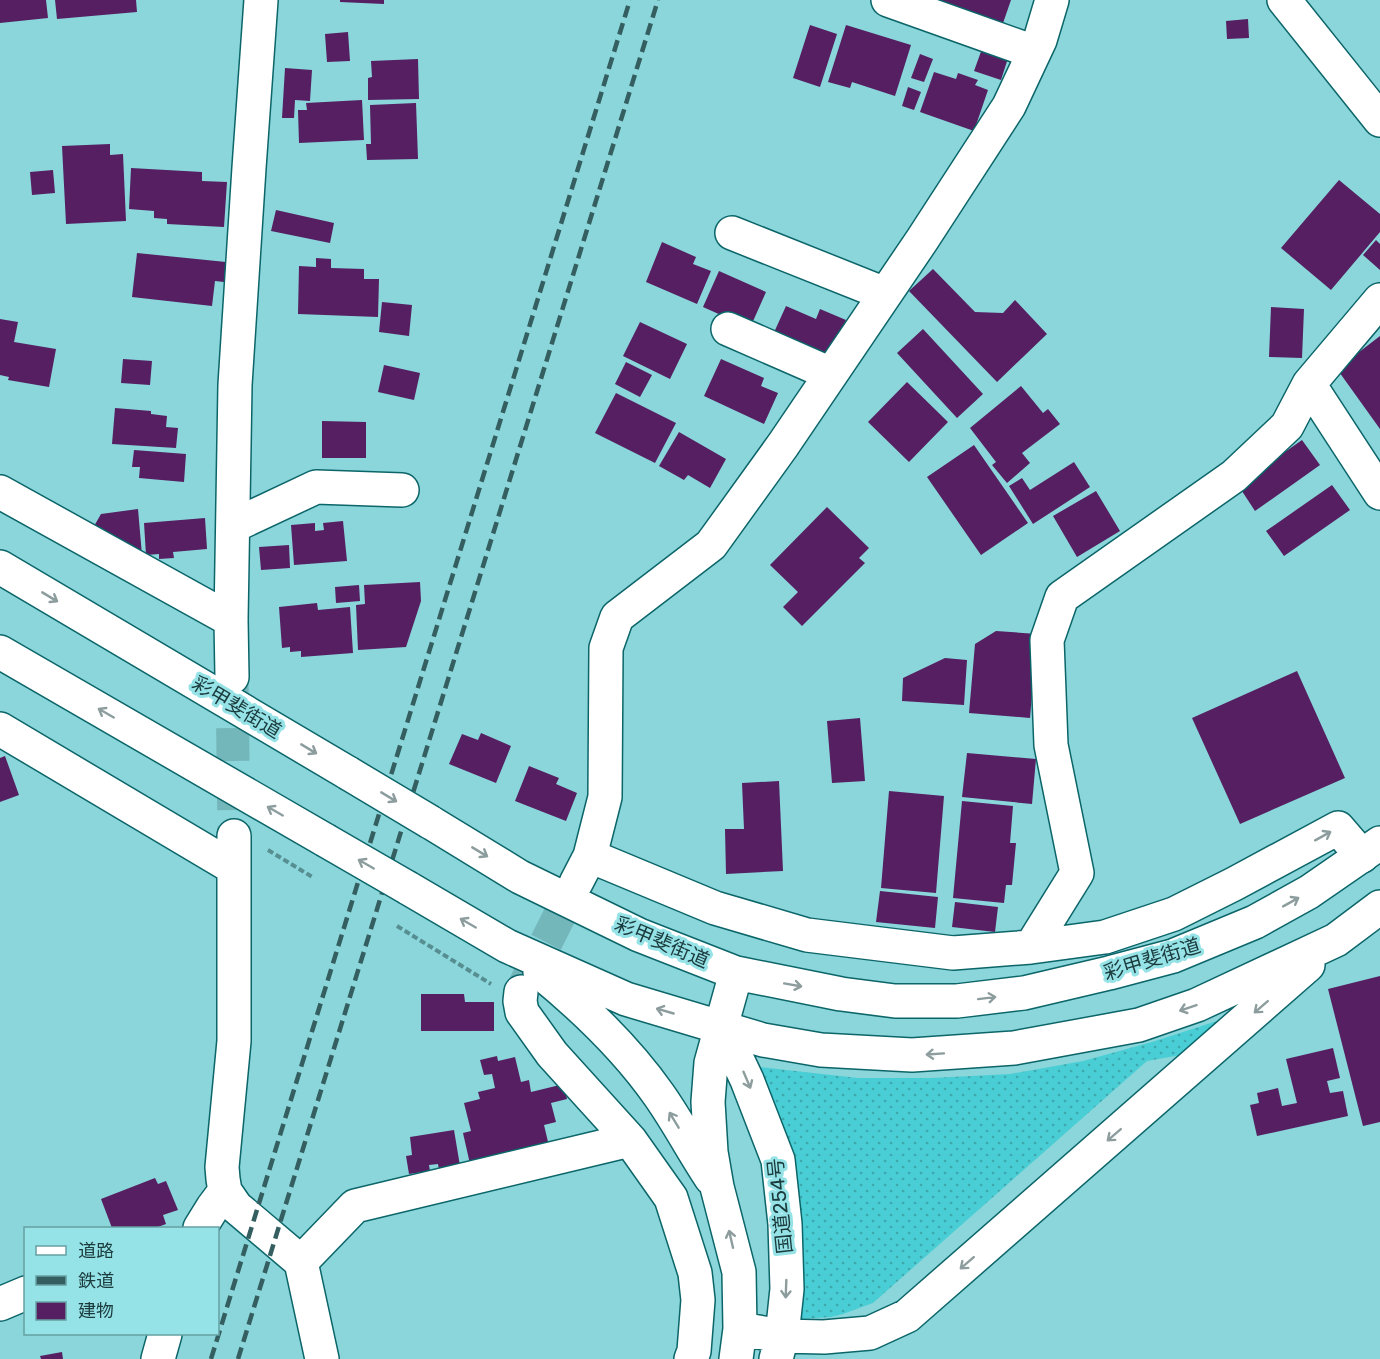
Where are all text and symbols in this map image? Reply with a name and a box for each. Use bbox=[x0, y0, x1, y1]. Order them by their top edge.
one-way arrow bbox=[41, 591, 58, 603]
street label: 彩甲斐街道 bbox=[188, 671, 286, 743]
one-way arrow bbox=[98, 707, 115, 719]
one-way arrow bbox=[300, 744, 317, 756]
one-way arrow bbox=[380, 792, 397, 804]
one-way arrow bbox=[266, 805, 284, 816]
one-way arrow bbox=[1313, 830, 1331, 841]
one-way arrow bbox=[471, 847, 488, 859]
one-way arrow bbox=[358, 858, 376, 869]
one-way arrow bbox=[1282, 896, 1299, 908]
street label: 彩甲斐街道 bbox=[611, 911, 713, 973]
one-way arrow bbox=[460, 917, 477, 929]
street label: 彩甲斐街道 bbox=[1101, 933, 1203, 985]
one-way arrow bbox=[783, 980, 803, 991]
one-way arrow bbox=[976, 992, 996, 1003]
one-way arrow bbox=[1253, 1000, 1269, 1013]
one-way arrow bbox=[656, 1004, 675, 1016]
one-way arrow bbox=[1179, 1004, 1197, 1015]
one-way arrow bbox=[925, 1048, 945, 1059]
one-way arrow bbox=[741, 1070, 753, 1088]
one-way arrow bbox=[668, 1112, 680, 1129]
one-way arrow bbox=[1107, 1128, 1122, 1142]
street label: 国道254号 bbox=[763, 1157, 797, 1255]
legend bbox=[24, 1227, 219, 1335]
one-way arrow bbox=[724, 1229, 736, 1248]
text: 道路 bbox=[78, 1240, 114, 1262]
one-way arrow bbox=[960, 1256, 975, 1270]
text: 鉄道 bbox=[78, 1270, 114, 1292]
one-way arrow bbox=[781, 1279, 792, 1299]
text: 建物 bbox=[78, 1300, 114, 1322]

